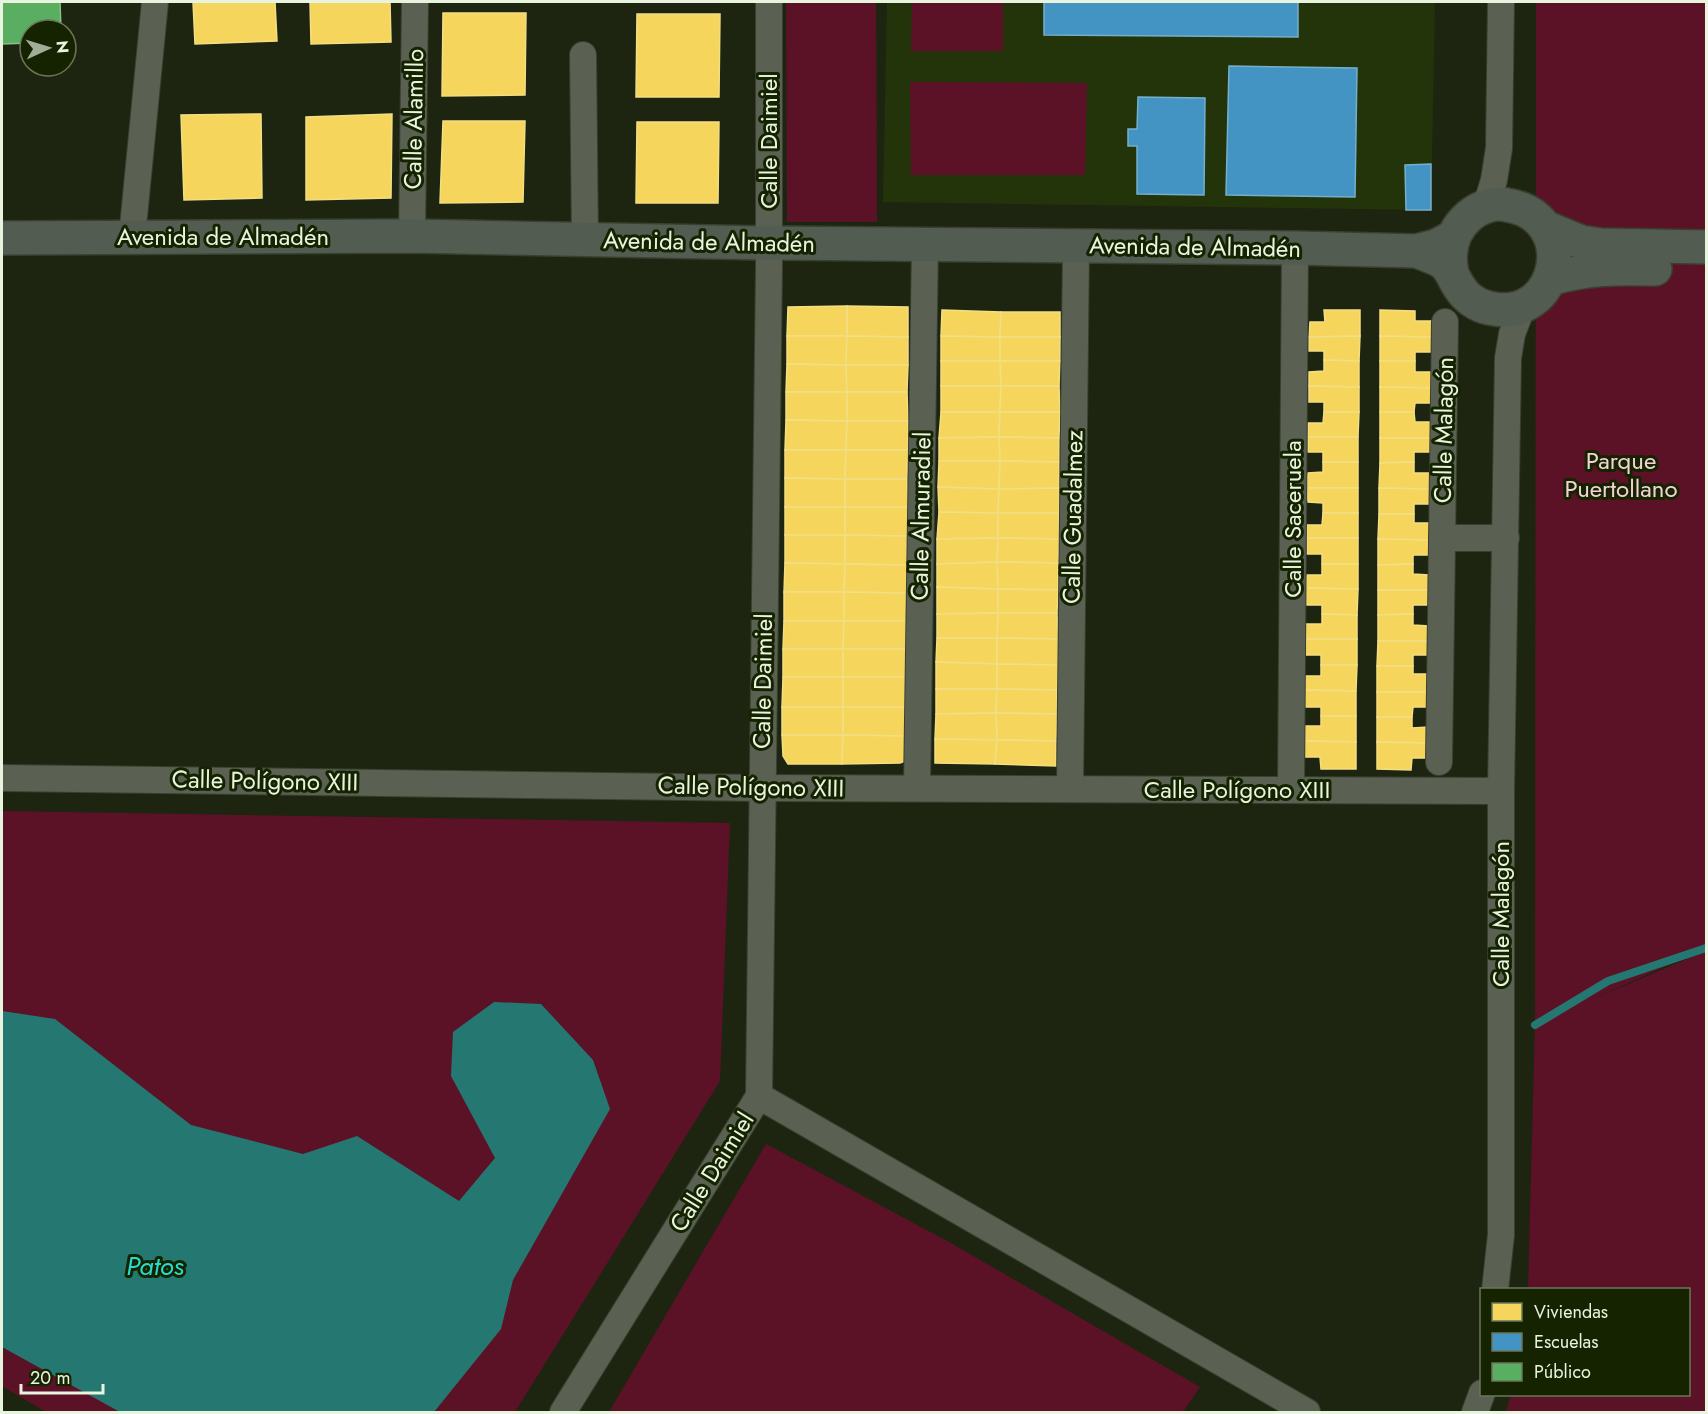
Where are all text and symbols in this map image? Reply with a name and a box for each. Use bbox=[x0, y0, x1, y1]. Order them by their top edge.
north arrow bbox=[18, 18, 78, 78]
text: N bbox=[51, 40, 74, 54]
street label: Calle Alamillo bbox=[395, 48, 432, 190]
street label: Calle Daimiel bbox=[751, 73, 786, 209]
street label: Avenida de Almadén bbox=[117, 219, 329, 254]
street label: Avenida de Almadén bbox=[603, 222, 815, 261]
street label: Avenida de Almadén bbox=[1089, 227, 1301, 266]
street label: Calle Malagón bbox=[1425, 357, 1462, 503]
street label: Calle Guadalmez bbox=[1053, 430, 1092, 604]
street label: Calle Almuradiel bbox=[902, 431, 939, 601]
street label: Calle Saceruela bbox=[1275, 440, 1310, 598]
park label: Parque Puertollano bbox=[1564, 443, 1678, 506]
street label: Calle Daimiel bbox=[744, 613, 781, 749]
street label: Calle Polígono XIII bbox=[171, 761, 359, 800]
street label: Calle Polígono XIII bbox=[657, 767, 845, 806]
street label: Calle Polígono XIII bbox=[1144, 772, 1330, 807]
street label: Calle Malagón bbox=[1483, 841, 1518, 987]
street label: Calle Daimiel bbox=[661, 1105, 762, 1238]
water label: Patos bbox=[126, 1247, 185, 1285]
legend bbox=[1480, 1288, 1690, 1396]
text: Viviendas bbox=[1534, 1299, 1608, 1325]
text: Escuelas bbox=[1534, 1329, 1599, 1355]
scale bar bbox=[21, 1357, 104, 1395]
text: Público bbox=[1534, 1359, 1591, 1385]
text: 20 m bbox=[30, 1365, 70, 1391]

